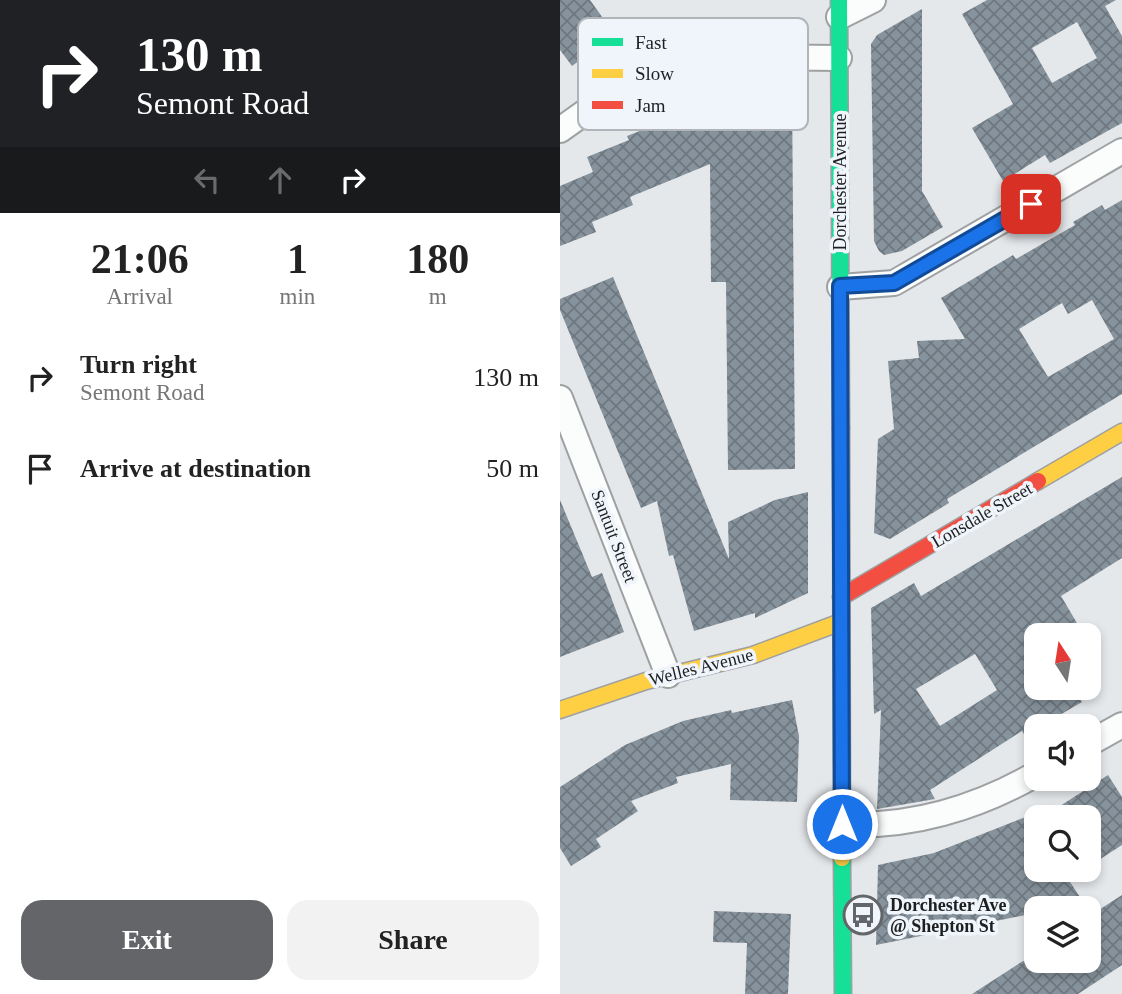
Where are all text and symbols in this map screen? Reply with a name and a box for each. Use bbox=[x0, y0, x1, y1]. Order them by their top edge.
legend bbox=[578, 18, 808, 130]
text: 130 m bbox=[136, 27, 263, 82]
icon: right bbox=[21, 28, 112, 119]
text: Fast bbox=[635, 32, 667, 53]
text: Slow bbox=[635, 63, 674, 84]
text: Semont Road bbox=[136, 85, 309, 121]
text: Jam bbox=[635, 95, 666, 116]
street label: Dorchester Avenue bbox=[830, 113, 850, 251]
icon: left bbox=[188, 161, 226, 199]
icon: ahead bbox=[261, 161, 299, 199]
icon: right bbox=[334, 161, 372, 199]
pin bbox=[1001, 174, 1061, 234]
icon: arrive bbox=[1012, 185, 1050, 223]
text: 21:06 bbox=[91, 236, 189, 282]
text: 1 bbox=[287, 236, 308, 282]
text: 180 bbox=[406, 236, 469, 282]
text: Arrival bbox=[107, 284, 173, 309]
text: min bbox=[280, 284, 315, 309]
text: m bbox=[429, 284, 447, 309]
text: Turn right bbox=[80, 350, 197, 379]
icon: right bbox=[21, 359, 59, 397]
text: 130 m bbox=[473, 363, 539, 392]
text: Semont Road bbox=[80, 380, 205, 405]
icon: arrive bbox=[21, 450, 59, 488]
text: Arrive at destination bbox=[80, 454, 311, 483]
text: 50 m bbox=[486, 454, 539, 483]
street label: Lonsdale Street bbox=[928, 478, 1036, 552]
street label: Santuit Street bbox=[587, 487, 641, 585]
north arrow bbox=[1024, 623, 1101, 700]
map controls bbox=[1024, 623, 1101, 973]
street label: Welles Avenue bbox=[647, 644, 755, 690]
button: sound bbox=[1024, 714, 1101, 791]
position arrow bbox=[805, 787, 879, 861]
button: search bbox=[1024, 805, 1101, 882]
bus stop icon: Dorchester Ave @ Shepton St bbox=[842, 894, 884, 936]
place label: Dorchester Ave @ Shepton St bbox=[890, 895, 1006, 936]
button: layers bbox=[1024, 896, 1101, 973]
button: Exit bbox=[21, 900, 273, 980]
button: Share bbox=[287, 900, 539, 980]

